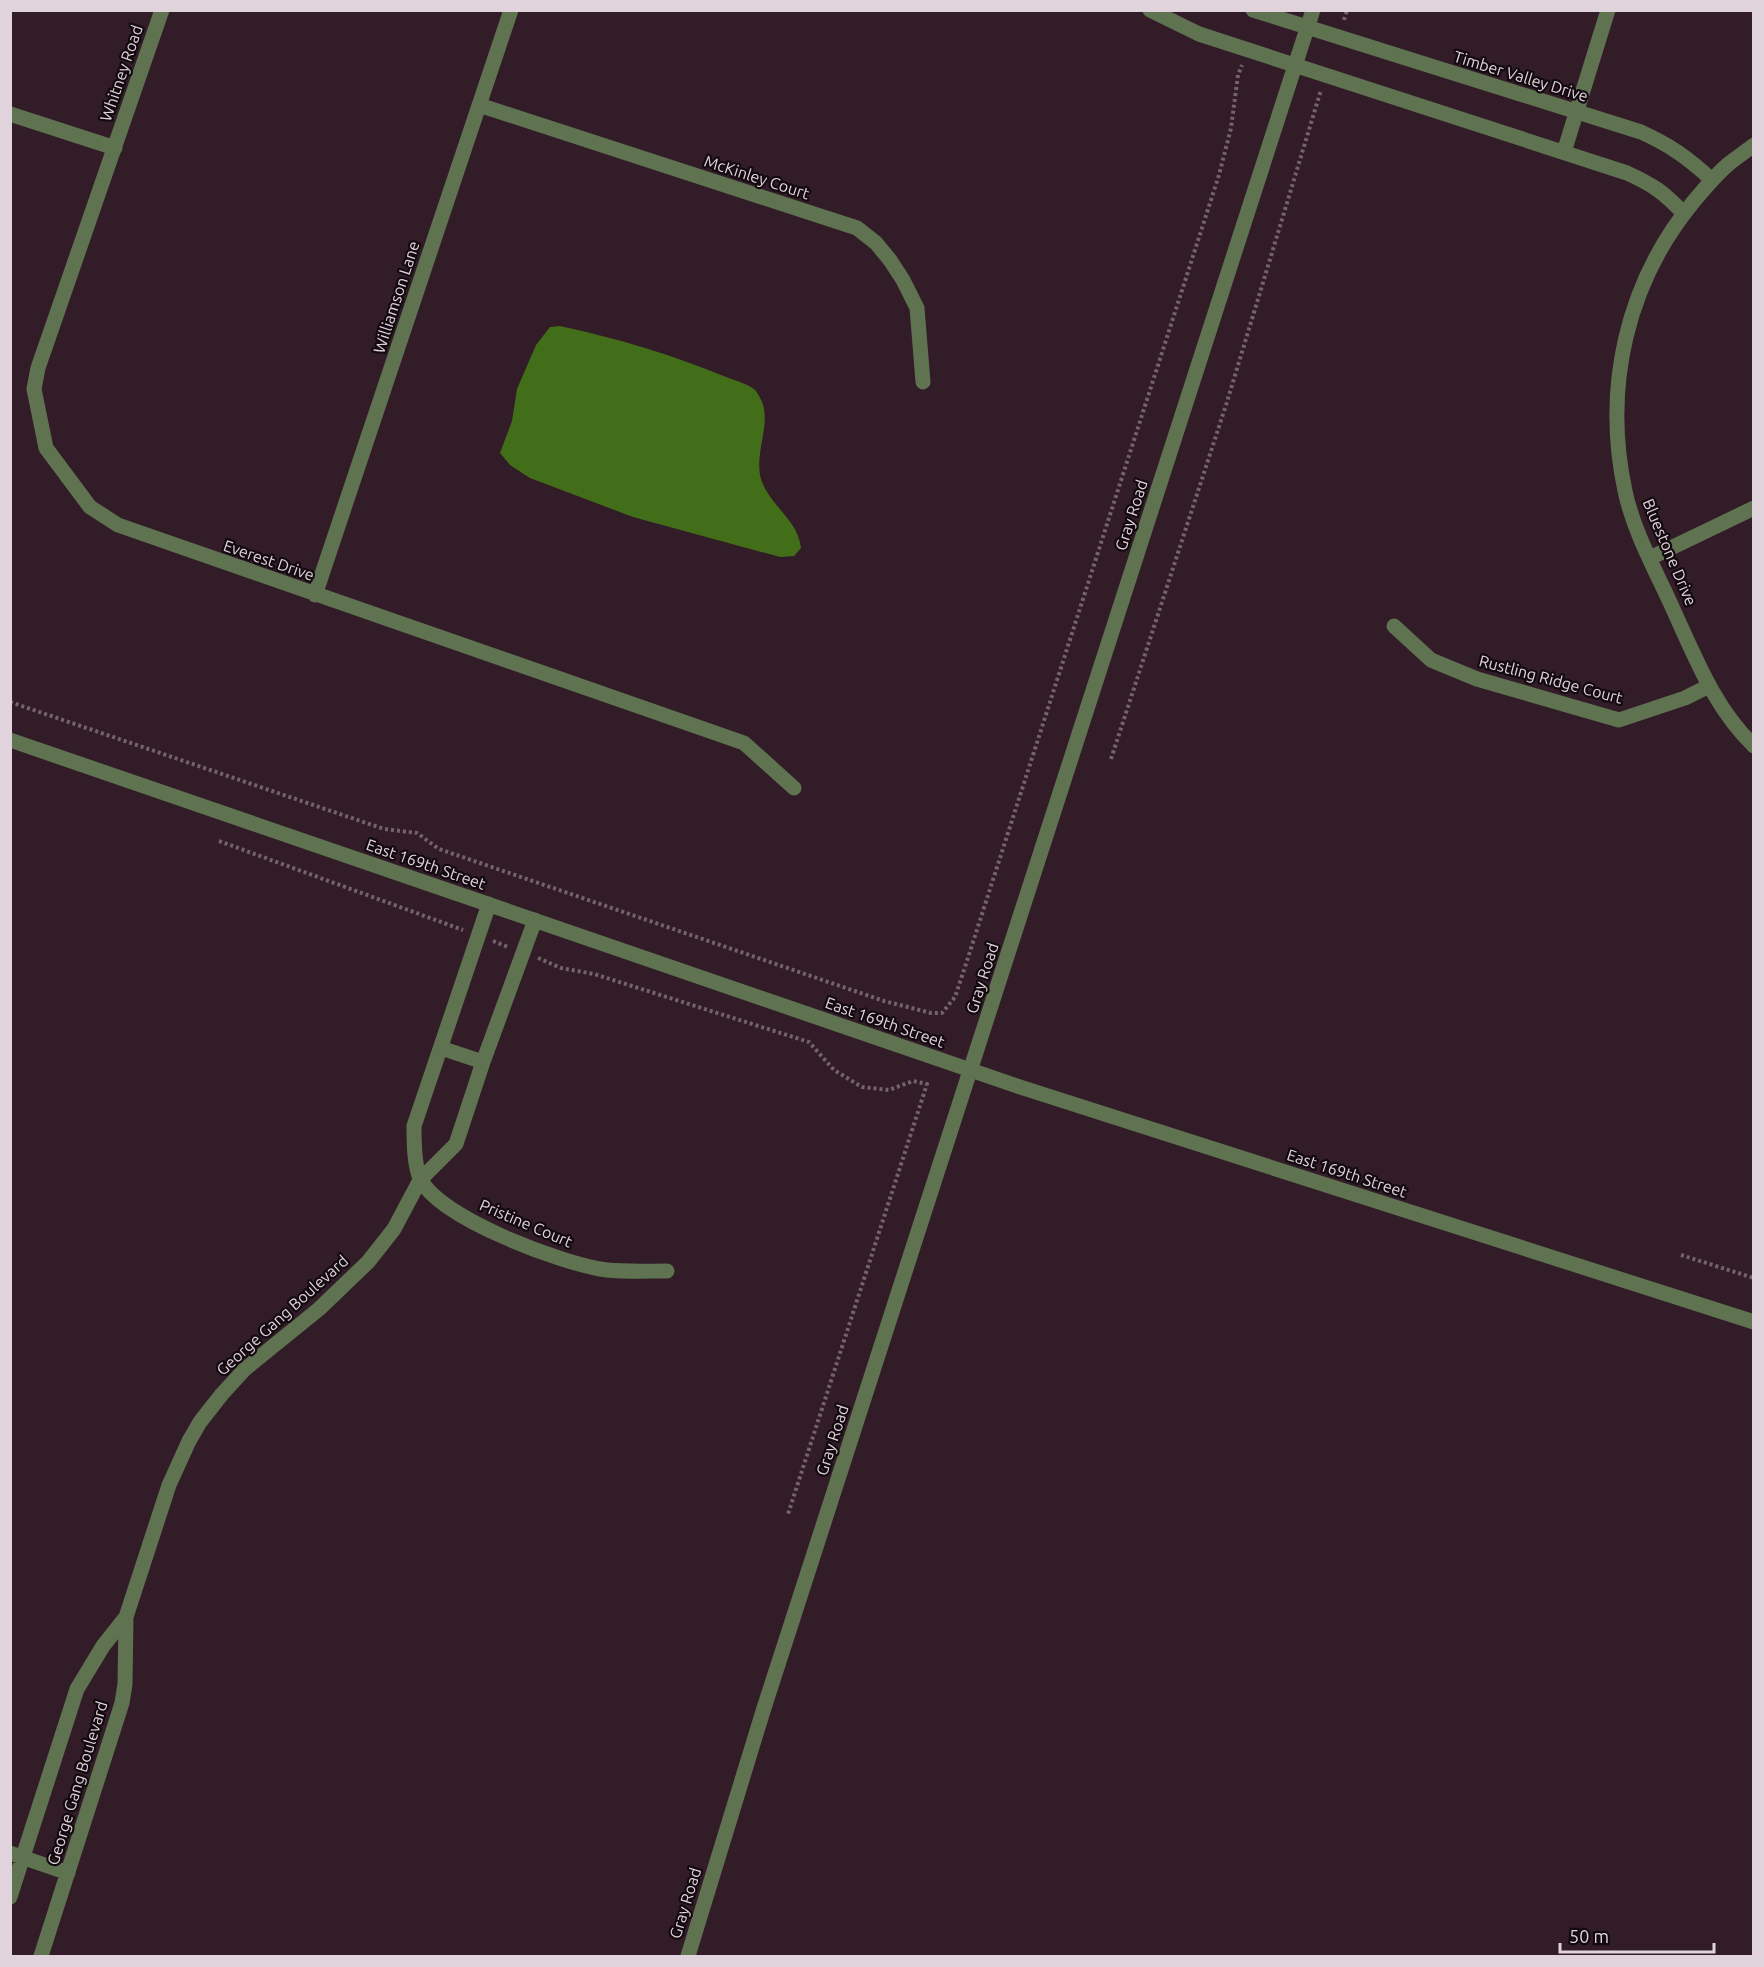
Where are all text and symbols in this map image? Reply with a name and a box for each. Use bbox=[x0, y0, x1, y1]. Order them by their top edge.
street label: Whitney Road bbox=[96, 23, 146, 123]
street label: Timber Valley Drive bbox=[1452, 47, 1590, 105]
street label: McKinley Court bbox=[702, 152, 813, 203]
street label: Williamson Lane bbox=[369, 239, 423, 355]
street label: Gray Road bbox=[1111, 477, 1151, 553]
street label: Bluestone Drive bbox=[1639, 496, 1701, 608]
street label: Everest Drive bbox=[221, 536, 317, 584]
street label: Rustling Ridge Court bbox=[1477, 651, 1625, 707]
street label: East 169th Street bbox=[364, 835, 489, 893]
street label: Gray Road bbox=[962, 940, 1002, 1016]
street label: East 169th Street bbox=[823, 993, 948, 1051]
street label: East 169th Street bbox=[1285, 1145, 1410, 1201]
street label: Pristine Court bbox=[477, 1195, 576, 1251]
street label: George Gang Boulevard bbox=[213, 1251, 351, 1379]
street label: Gray Road bbox=[812, 1402, 852, 1478]
street label: George Gang Boulevard bbox=[43, 1699, 111, 1867]
street label: Gray Road bbox=[666, 1865, 704, 1941]
scale bar bbox=[1560, 1916, 1714, 1954]
text: 50 m bbox=[1569, 1926, 1609, 1946]

